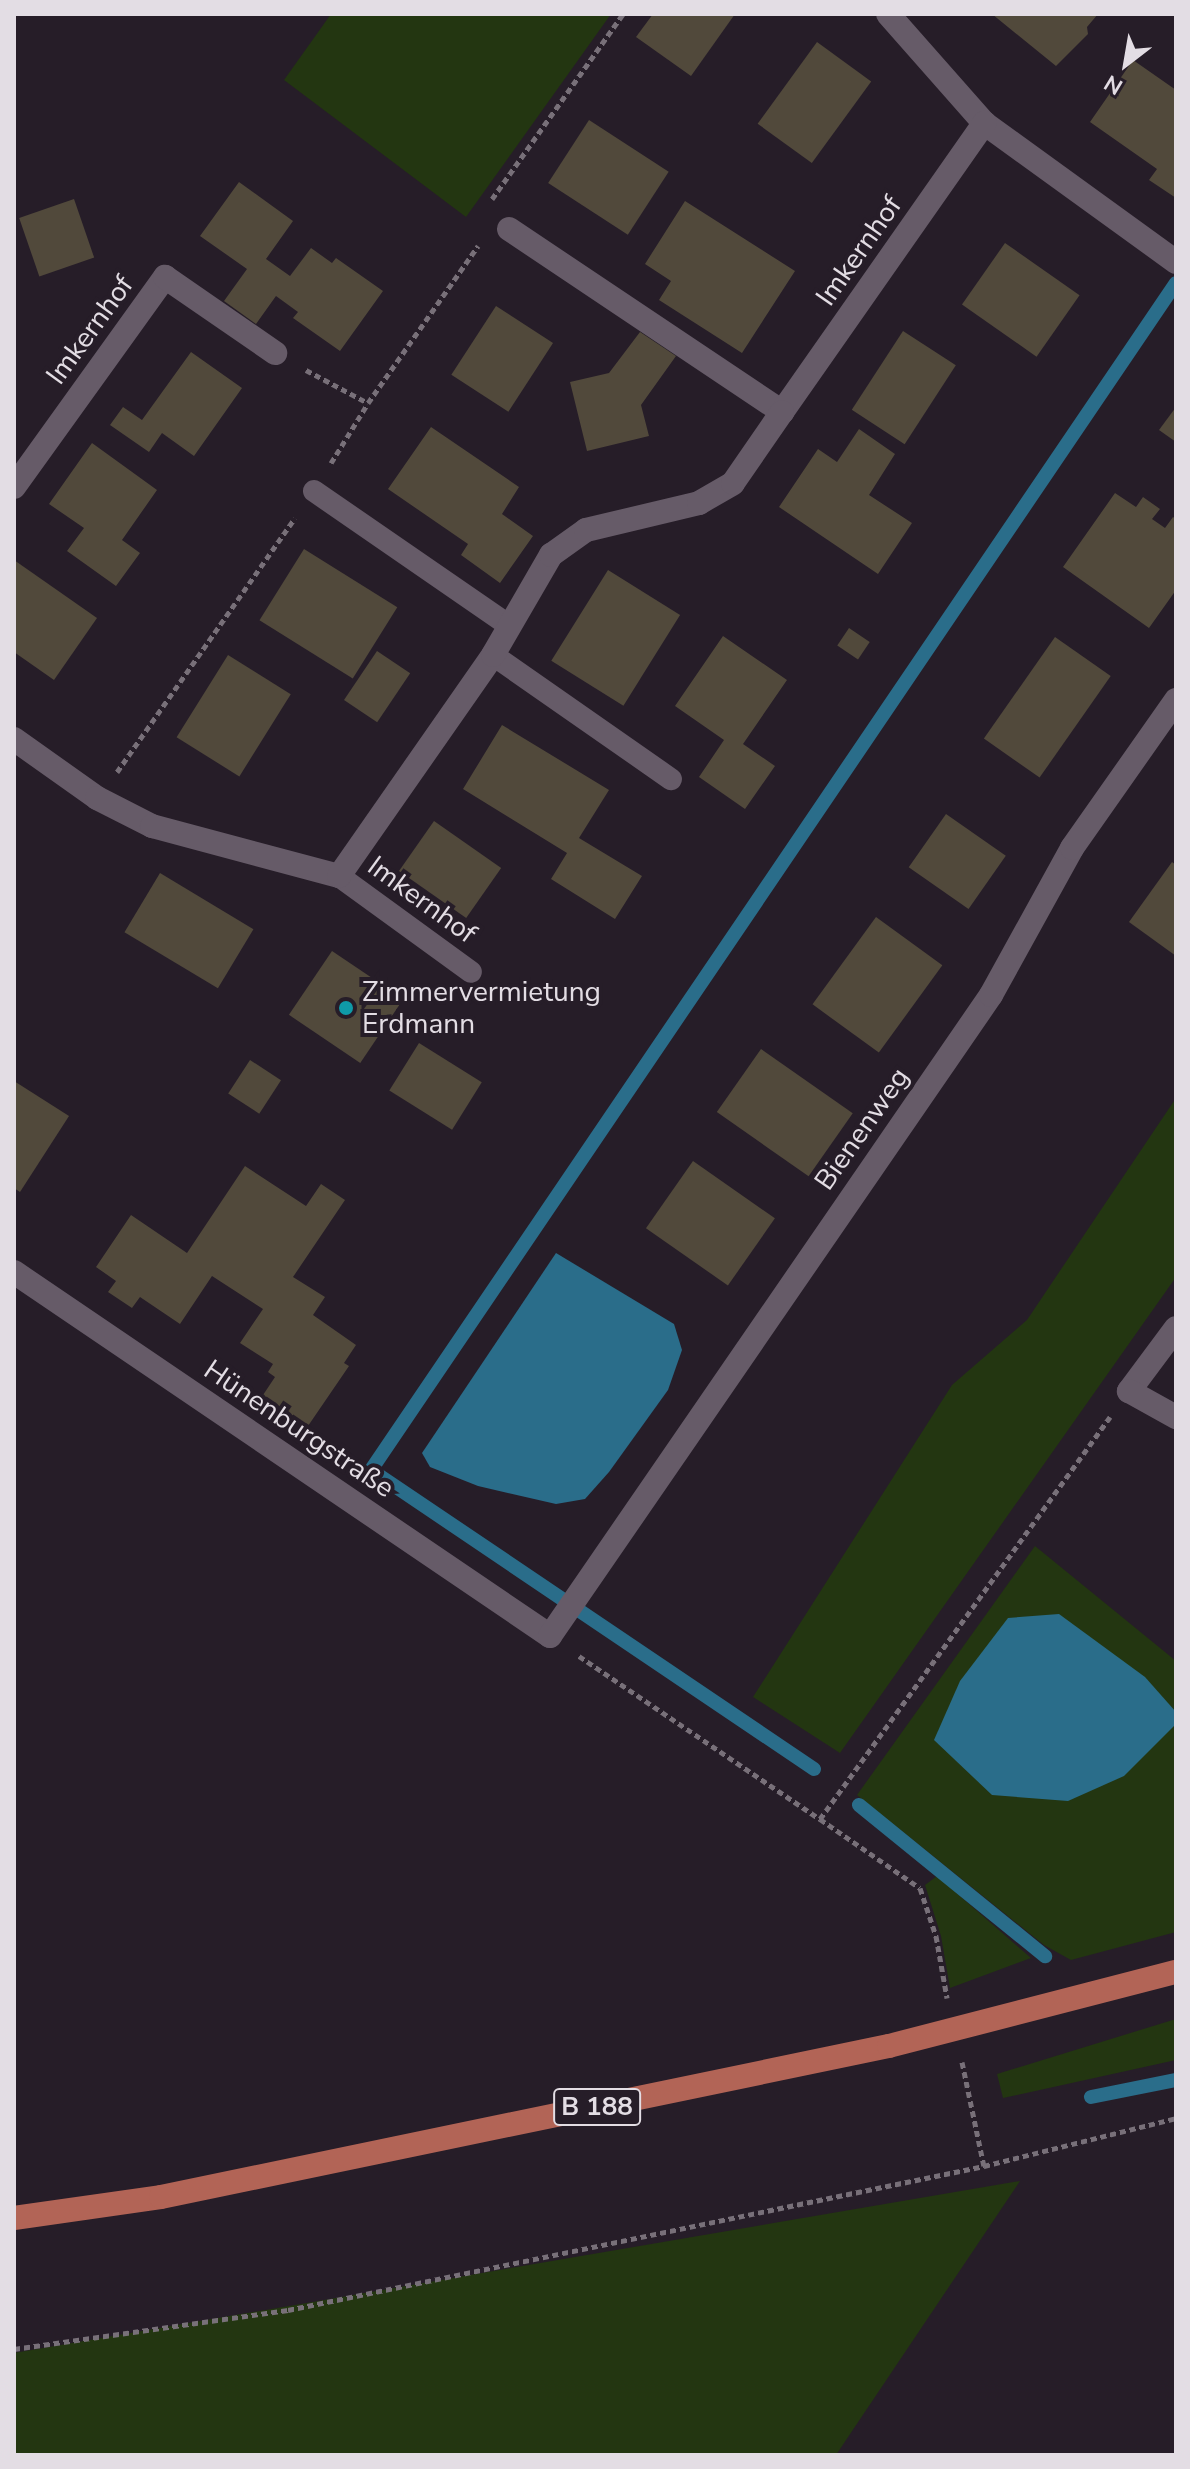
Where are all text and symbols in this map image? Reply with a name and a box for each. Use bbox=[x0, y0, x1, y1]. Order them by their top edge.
north arrow bbox=[1086, 24, 1166, 104]
text: N bbox=[1099, 67, 1128, 102]
street label: Imkernhof bbox=[809, 190, 909, 312]
street label: Imkernhof bbox=[39, 269, 141, 391]
street label: Imkernhof bbox=[361, 849, 483, 951]
place label: Zimmervermietung Erdmann bbox=[362, 975, 601, 1041]
marker: Zimmervermietung Erdmann bbox=[337, 999, 355, 1017]
street label: Bienenweg bbox=[808, 1061, 916, 1197]
street label: Hünenburgstraße bbox=[198, 1353, 400, 1505]
road number: B 188 bbox=[553, 2085, 641, 2129]

